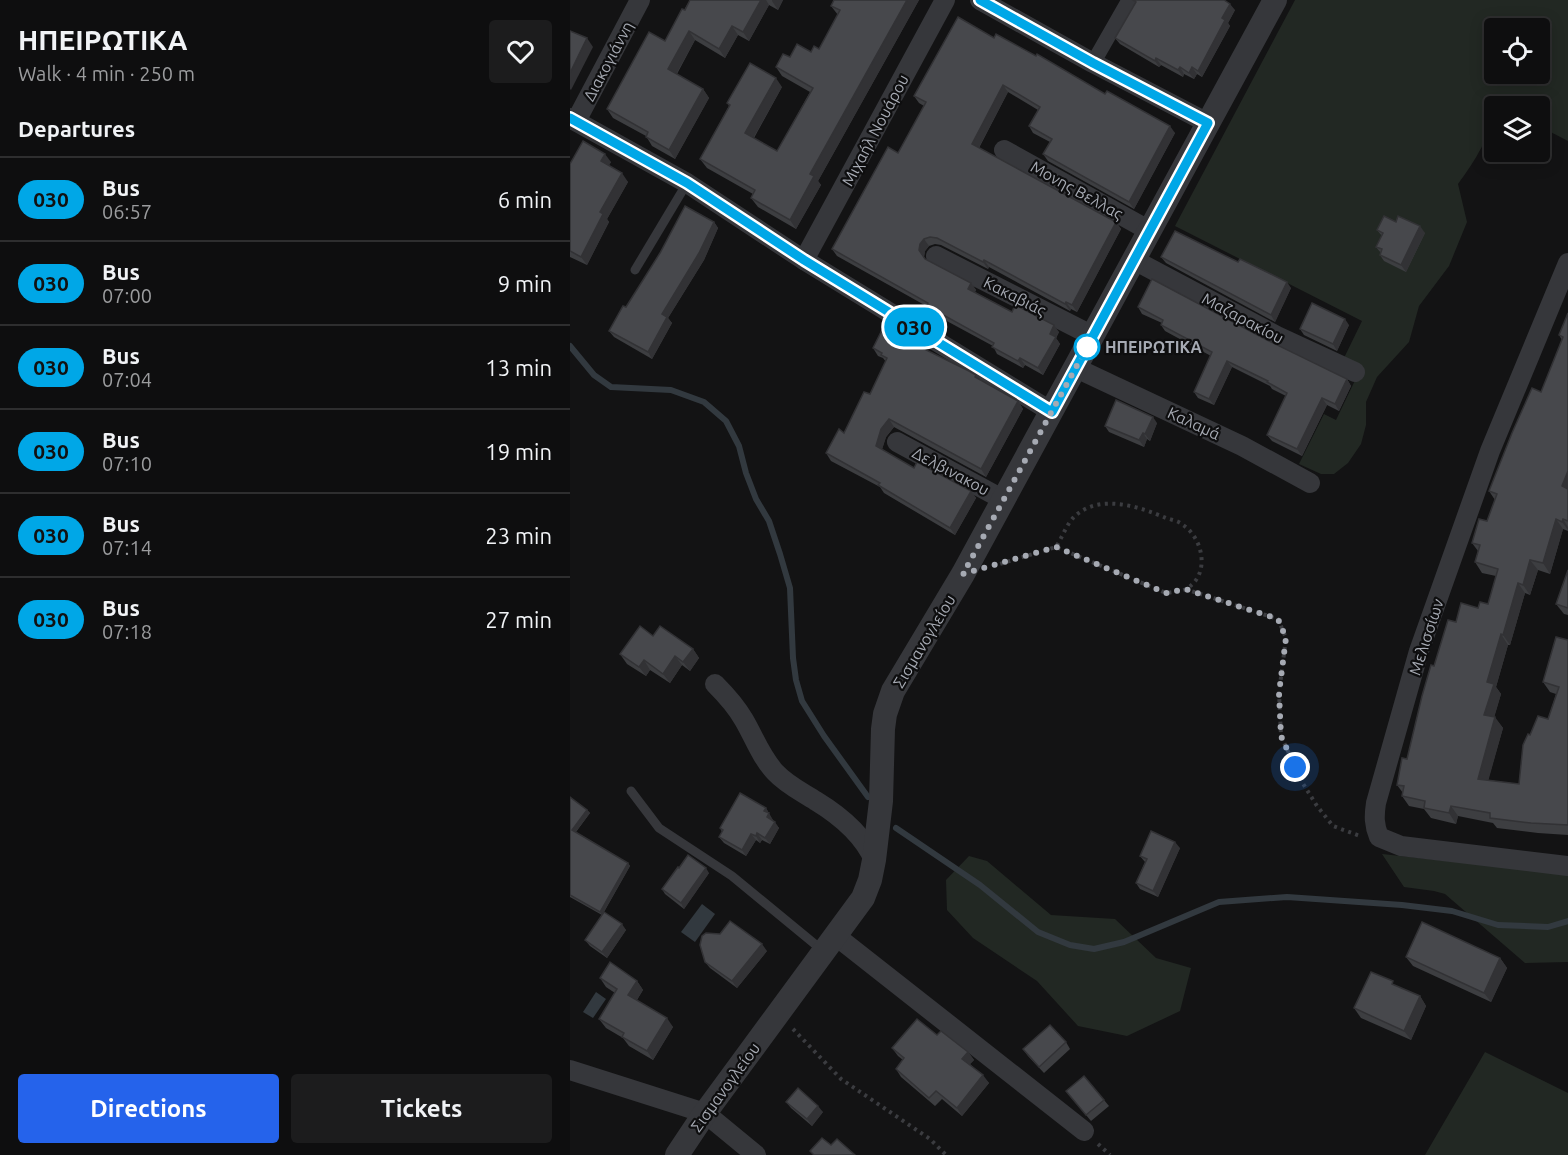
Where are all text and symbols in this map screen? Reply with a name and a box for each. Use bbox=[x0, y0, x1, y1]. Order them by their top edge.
street label: Διακογιάννη bbox=[580, 18, 636, 104]
map controls bbox=[1484, 18, 1550, 162]
button: locate bbox=[1484, 18, 1550, 84]
button: heart bbox=[489, 20, 552, 83]
text: ΗΠΕΙΡΩΤΙΚΑ bbox=[18, 24, 187, 55]
text: Walk · 4 min · 250 m bbox=[18, 62, 195, 85]
street label: Μιχαήλ Νουάρου bbox=[838, 71, 912, 189]
button: layers bbox=[1484, 96, 1550, 162]
text: Departures bbox=[18, 116, 135, 141]
street label: Μονης Βελλας bbox=[1027, 157, 1126, 224]
text: Bus bbox=[102, 175, 140, 200]
text: 030 bbox=[33, 187, 69, 211]
text: 6 min bbox=[498, 187, 552, 212]
text: 06:57 bbox=[102, 200, 152, 223]
text: Bus bbox=[102, 259, 140, 284]
text: 030 bbox=[33, 271, 69, 295]
text: 9 min bbox=[498, 271, 552, 296]
street label: Κακαβιάς bbox=[980, 273, 1049, 320]
text: 07:00 bbox=[102, 284, 152, 307]
street label: Μαζαρακίου bbox=[1199, 289, 1287, 348]
line badge: 030 bbox=[880, 308, 949, 346]
text: 030 bbox=[896, 315, 932, 339]
marker: ΗΠΕΙΡΩΤΙΚΑ bbox=[1074, 334, 1100, 360]
place label: ΗΠΕΙΡΩΤΙΚΑ bbox=[1105, 338, 1203, 356]
text: Bus bbox=[102, 343, 140, 368]
text: 030 bbox=[33, 355, 69, 379]
text: 13 min bbox=[485, 355, 552, 380]
text: 07:04 bbox=[102, 368, 152, 391]
street label: Καλαμά bbox=[1165, 403, 1223, 443]
text: Bus bbox=[102, 427, 140, 452]
text: 030 bbox=[33, 439, 69, 463]
text: 19 min bbox=[485, 439, 552, 464]
street label: Δελβινακου bbox=[910, 443, 992, 499]
text: 07:10 bbox=[102, 452, 152, 475]
text: Bus bbox=[102, 511, 140, 536]
text: 030 bbox=[33, 523, 69, 547]
text: 23 min bbox=[485, 523, 552, 548]
text: 07:14 bbox=[102, 536, 152, 559]
street label: Σισμανογλείου bbox=[889, 591, 959, 691]
text: Bus bbox=[102, 595, 140, 620]
street label: Μελισσίων bbox=[1405, 596, 1447, 677]
text: 030 bbox=[33, 607, 69, 631]
text: 27 min bbox=[485, 607, 552, 632]
text: 07:18 bbox=[102, 620, 152, 643]
your location bbox=[1280, 752, 1310, 782]
street label: Σισμανογλείου bbox=[687, 1039, 763, 1135]
button: Directions bbox=[18, 1074, 279, 1143]
button: Tickets bbox=[291, 1074, 552, 1143]

